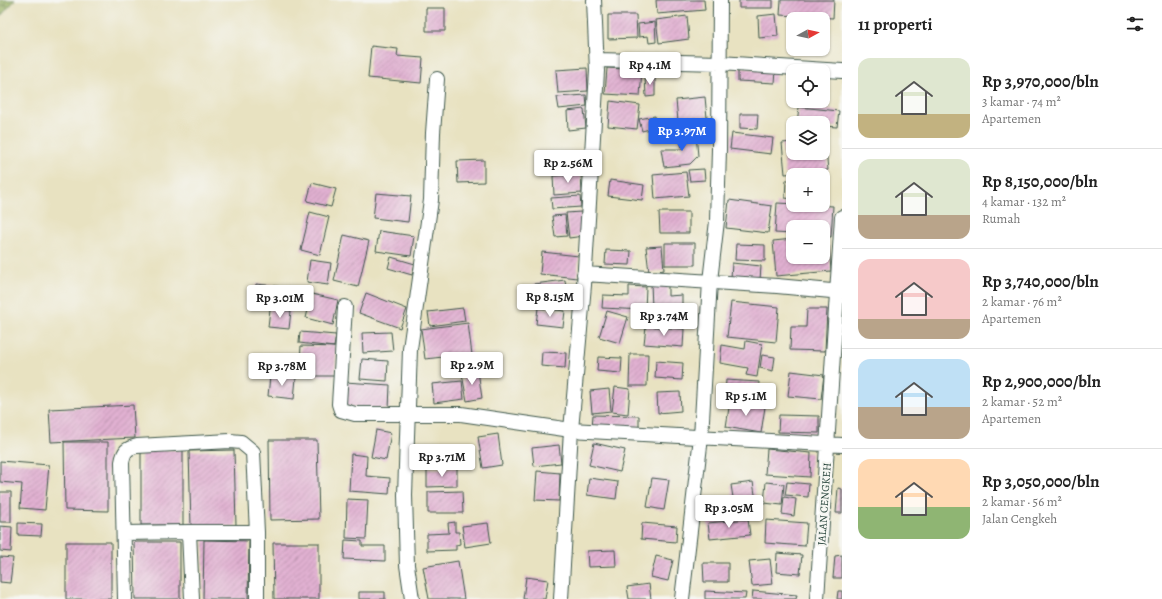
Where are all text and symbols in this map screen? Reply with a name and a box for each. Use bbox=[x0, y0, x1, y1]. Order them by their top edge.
north arrow bbox=[786, 12, 830, 56]
map controls bbox=[786, 12, 830, 264]
text: 11 properti bbox=[858, 13, 932, 36]
icon: filters bbox=[1124, 13, 1146, 35]
pin: Rp 4.1M bbox=[613, 52, 687, 86]
text: Rp 4.1M bbox=[629, 56, 671, 73]
button: locate bbox=[786, 64, 830, 108]
text: Rp 3,970,000/bln bbox=[982, 70, 1099, 93]
icon: home bbox=[890, 74, 938, 122]
text: 3 kamar · 74 m² bbox=[982, 93, 1061, 110]
text: Apartemen bbox=[982, 110, 1041, 127]
button: layers bbox=[786, 116, 830, 160]
pin: Rp 3.97M bbox=[641, 118, 723, 152]
text: Rp 3.97M bbox=[658, 122, 706, 139]
pin: Rp 2.56M bbox=[527, 150, 609, 184]
text: Rp 2.56M bbox=[543, 154, 593, 171]
button: + bbox=[786, 168, 830, 212]
text: Rp 8,150,000/bln bbox=[982, 170, 1098, 193]
icon: home bbox=[890, 175, 938, 223]
text: 4 kamar · 132 m² bbox=[982, 193, 1066, 210]
text: Rumah bbox=[982, 210, 1020, 227]
button: − bbox=[786, 220, 830, 264]
text: Rp 3,740,000/bln bbox=[982, 270, 1099, 293]
icon: home bbox=[890, 275, 938, 323]
pin: Rp 8.15M bbox=[509, 284, 591, 318]
pin: Rp 3.01M bbox=[239, 285, 321, 319]
text: Rp 8.15M bbox=[526, 288, 574, 305]
text: Rp 3.01M bbox=[256, 289, 304, 306]
text: 2 kamar · 76 m² bbox=[982, 293, 1062, 310]
pin: Rp 3.74M bbox=[623, 303, 705, 337]
text: Rp 3.74M bbox=[639, 307, 689, 324]
text: Apartemen bbox=[982, 310, 1041, 327]
pin: Rp 2.9M bbox=[435, 352, 509, 386]
pin: Rp 3.78M bbox=[241, 353, 323, 387]
text: Rp 2.9M bbox=[450, 356, 494, 373]
text: Rp 3.78M bbox=[257, 357, 307, 374]
text: Rp 2,900,000/bln bbox=[982, 370, 1101, 393]
icon: home bbox=[890, 375, 938, 423]
pin: Rp 5.1M bbox=[709, 383, 783, 417]
text: Rp 5.1M bbox=[725, 387, 767, 404]
text: 2 kamar · 52 m² bbox=[982, 393, 1062, 410]
text: Apartemen bbox=[982, 410, 1041, 427]
pin: Rp 3.71M bbox=[401, 444, 483, 478]
text: Rp 3.71M bbox=[418, 448, 466, 465]
street label: JALAN CENGKEH bbox=[814, 462, 835, 546]
text: Rp 3,050,000/bln bbox=[982, 470, 1099, 493]
icon: home bbox=[890, 475, 938, 523]
text: 2 kamar · 56 m² bbox=[982, 493, 1062, 510]
pin: Rp 3.05M bbox=[688, 495, 770, 529]
text: Rp 3.05M bbox=[704, 499, 754, 516]
text: Jalan Cengkeh bbox=[982, 510, 1057, 527]

